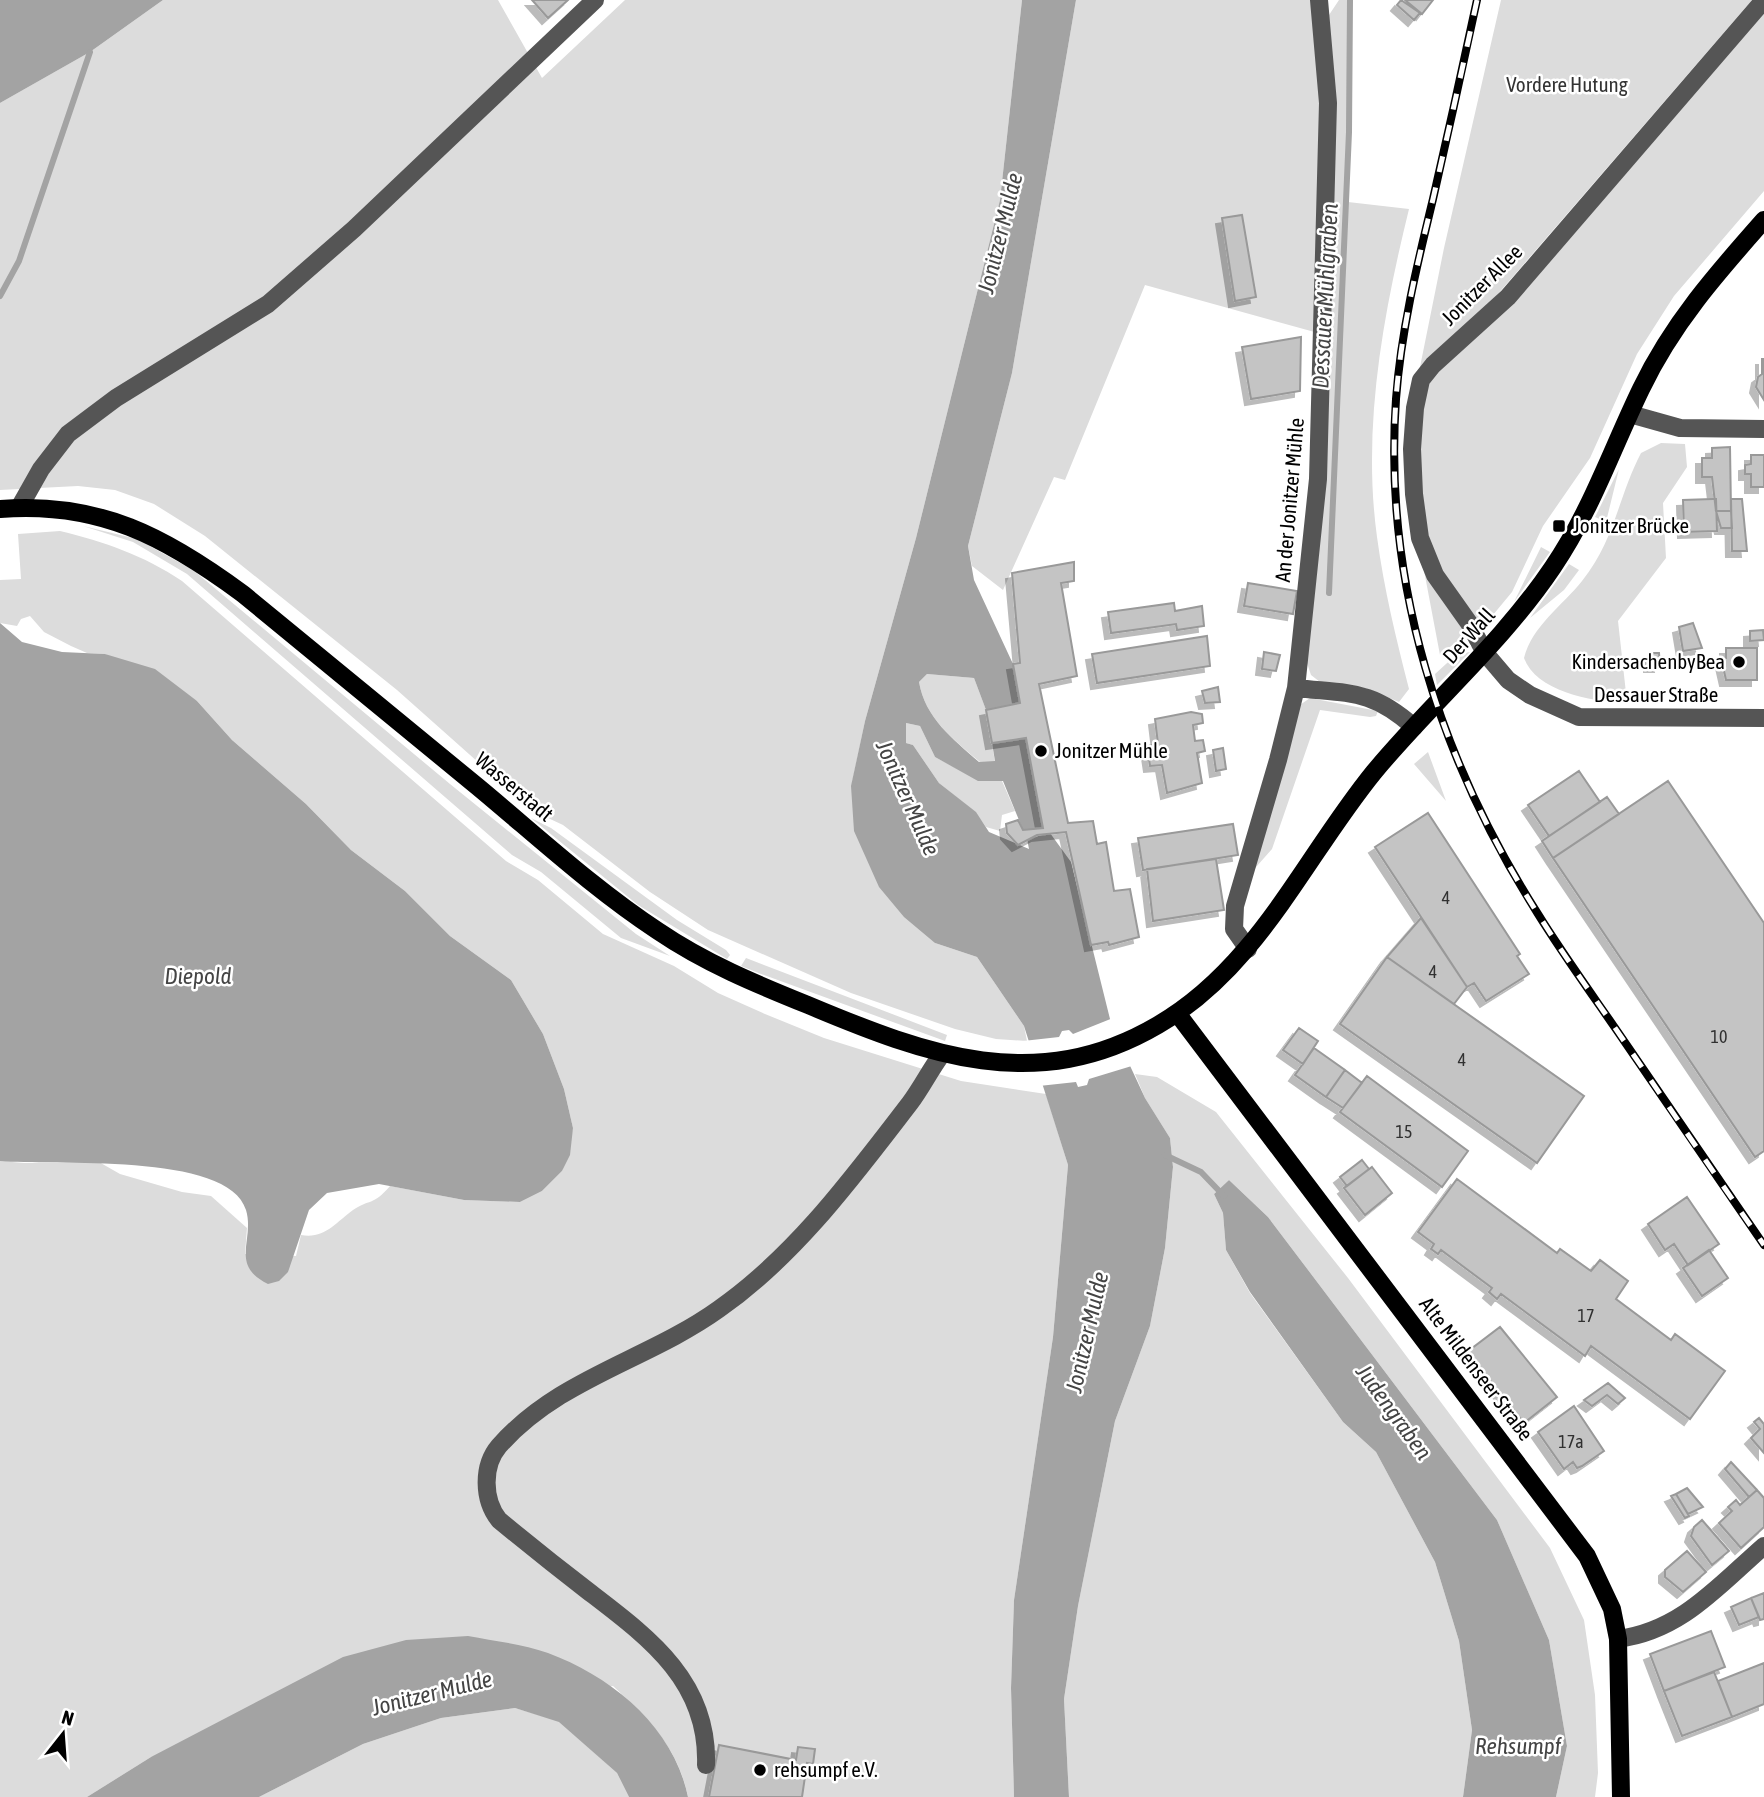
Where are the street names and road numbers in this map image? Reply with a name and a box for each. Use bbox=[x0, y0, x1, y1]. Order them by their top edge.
street label: Jonitzer Allee bbox=[1436, 239, 1526, 329]
street label: An der Jonitzer Mühle bbox=[1270, 417, 1308, 583]
street label: Der Wall bbox=[1437, 603, 1499, 668]
street label: Dessauer Straße bbox=[1594, 682, 1718, 706]
street label: Wasserstadt bbox=[471, 747, 558, 826]
street label: Alte Mildenseer Straße bbox=[1415, 1292, 1539, 1445]

